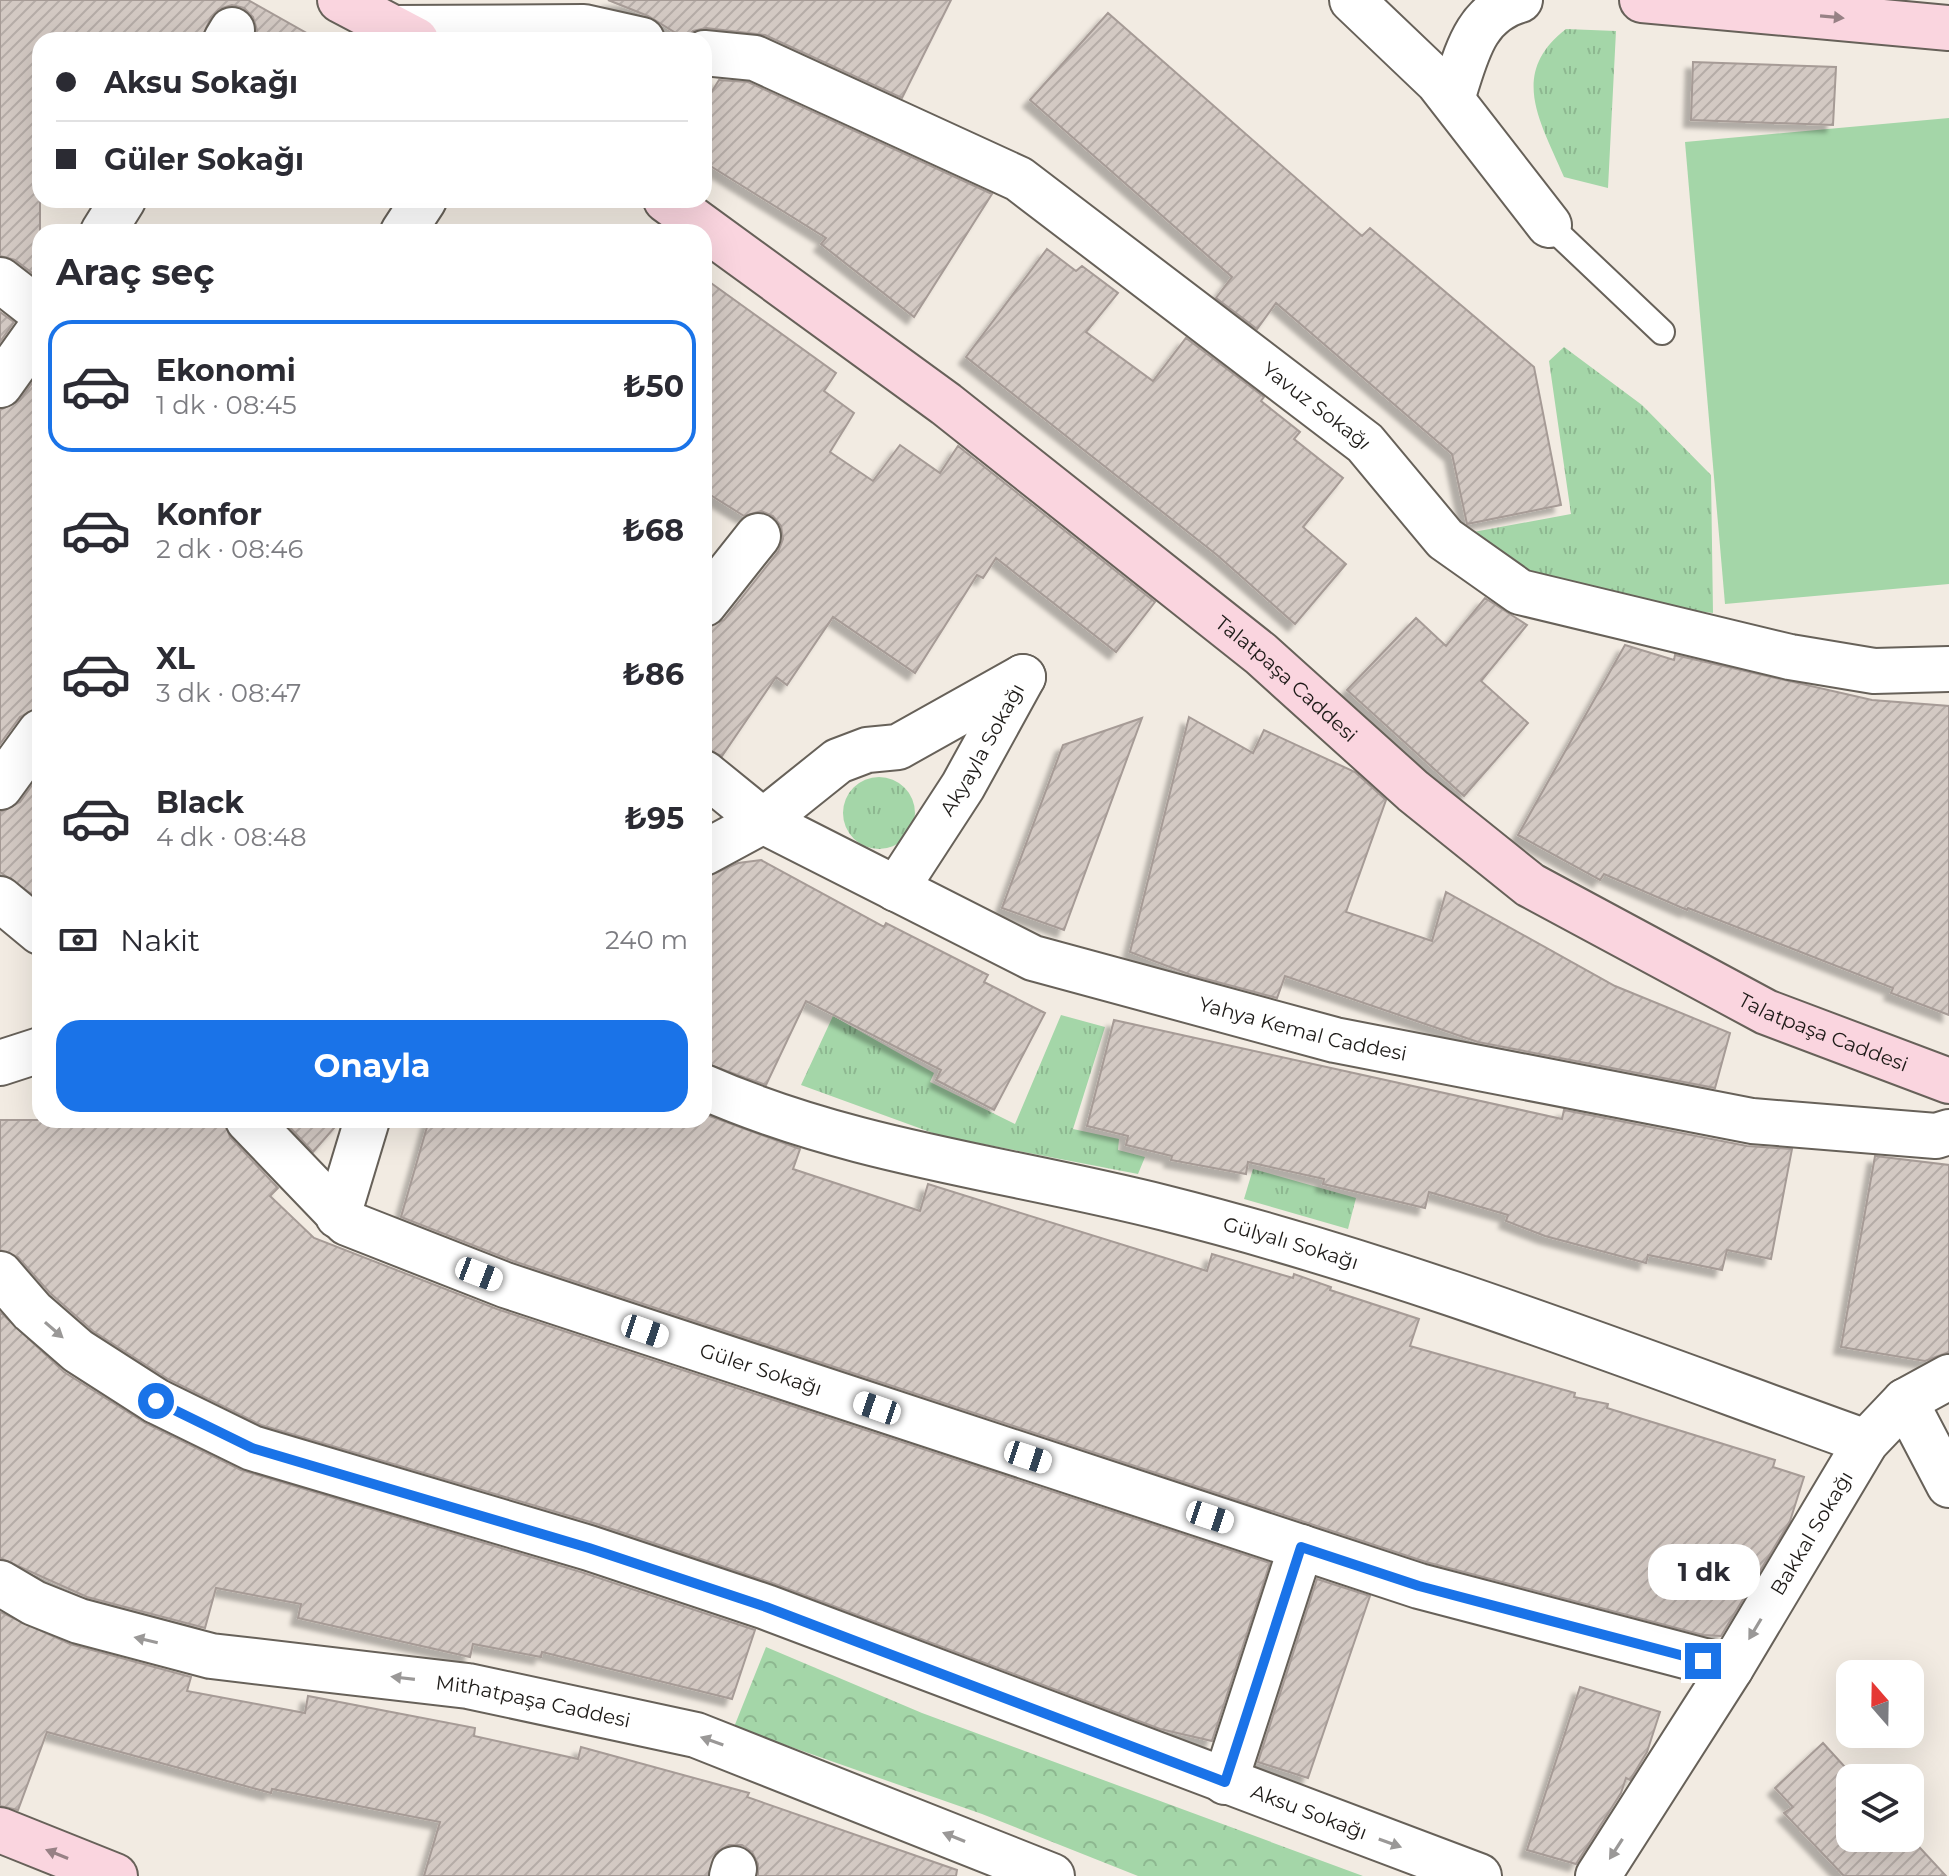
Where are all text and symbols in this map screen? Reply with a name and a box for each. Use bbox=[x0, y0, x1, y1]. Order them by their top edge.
one-way arrow bbox=[1820, 11, 1845, 24]
text: Aksu Sokağı bbox=[104, 64, 298, 101]
text: Güler Sokağı bbox=[104, 141, 304, 178]
text: Araç seç bbox=[56, 250, 215, 294]
icon: car bbox=[60, 350, 132, 422]
text: Ekonomi bbox=[156, 352, 296, 389]
street label: Yavuz Sokağı bbox=[1258, 357, 1377, 454]
text: ₺50 bbox=[623, 368, 684, 405]
text: 1 dk · 08:45 bbox=[156, 389, 297, 421]
icon: car bbox=[60, 494, 132, 566]
text: Konfor bbox=[156, 496, 262, 533]
text: ₺68 bbox=[623, 512, 684, 549]
text: 2 dk · 08:46 bbox=[156, 533, 303, 565]
street label: Talatpaşa Caddesi bbox=[1211, 611, 1362, 747]
icon: car bbox=[60, 638, 132, 710]
text: XL bbox=[156, 640, 195, 677]
text: ₺86 bbox=[623, 656, 684, 693]
text: 3 dk · 08:47 bbox=[156, 677, 301, 709]
street label: Akyayla Sokağı bbox=[935, 679, 1029, 820]
icon: car bbox=[60, 782, 132, 854]
text: Black bbox=[156, 784, 244, 821]
text: ₺95 bbox=[624, 800, 684, 837]
text: 4 dk · 08:48 bbox=[156, 821, 307, 853]
icon: cash bbox=[56, 918, 100, 962]
text: Nakit bbox=[120, 922, 200, 959]
text: 240 m bbox=[605, 924, 688, 956]
street label: Talatpaşa Caddesi bbox=[1734, 987, 1911, 1076]
street label: Yahya Kemal Caddesi bbox=[1196, 992, 1409, 1066]
button: Onayla bbox=[56, 1020, 688, 1112]
street label: Gülyalı Sokağı bbox=[1220, 1212, 1361, 1274]
car bbox=[452, 1254, 506, 1294]
car bbox=[618, 1312, 672, 1350]
one-way arrow bbox=[44, 1321, 64, 1338]
street label: Güler Sokağı bbox=[697, 1338, 825, 1401]
route start bbox=[138, 1383, 174, 1419]
car bbox=[850, 1389, 904, 1427]
car bbox=[1001, 1438, 1055, 1476]
street label: Bakkal Sokağı bbox=[1765, 1467, 1858, 1600]
car bbox=[1183, 1498, 1237, 1536]
callout: 1 dk bbox=[1647, 1545, 1759, 1601]
text: 1 dk bbox=[1678, 1556, 1730, 1588]
one-way arrow bbox=[1748, 1618, 1762, 1640]
one-way arrow bbox=[134, 1633, 159, 1646]
route end bbox=[1685, 1643, 1721, 1679]
north arrow bbox=[1836, 1660, 1924, 1748]
map controls bbox=[1836, 1660, 1924, 1852]
street label: Mithatpaşa Caddesi bbox=[434, 1670, 633, 1733]
one-way arrow bbox=[390, 1671, 415, 1684]
one-way arrow bbox=[700, 1734, 724, 1747]
button: layers bbox=[1836, 1764, 1924, 1852]
street label: Aksu Sokağı bbox=[1248, 1779, 1370, 1845]
one-way arrow bbox=[942, 1831, 966, 1844]
one-way arrow bbox=[1378, 1837, 1402, 1850]
one-way arrow bbox=[1608, 1838, 1623, 1859]
one-way arrow bbox=[45, 1847, 69, 1860]

